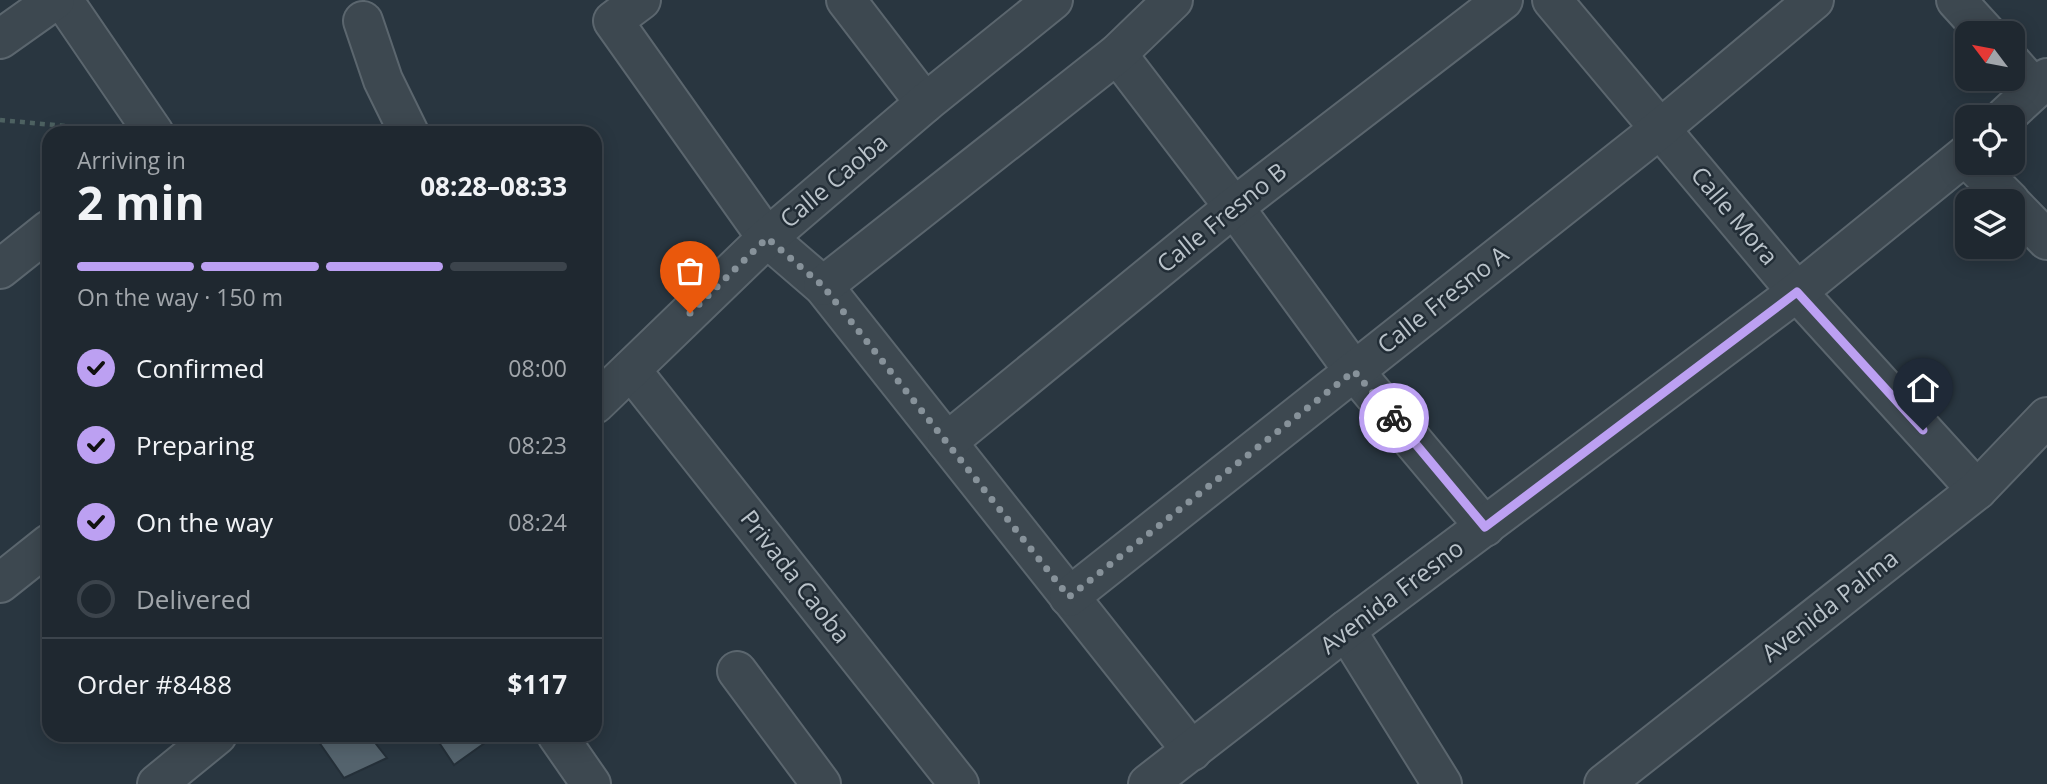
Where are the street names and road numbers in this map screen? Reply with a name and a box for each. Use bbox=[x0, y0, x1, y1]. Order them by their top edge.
street label: Calle Caoba bbox=[772, 125, 894, 235]
street label: Calle Fresno B bbox=[1149, 154, 1293, 279]
street label: Calle Mora bbox=[1684, 159, 1786, 271]
street label: Calle Fresno A bbox=[1370, 237, 1515, 360]
street label: Privada Caoba bbox=[734, 503, 859, 650]
street label: Avenida Fresno bbox=[1313, 531, 1470, 661]
street label: Avenida Palma bbox=[1754, 541, 1904, 669]

